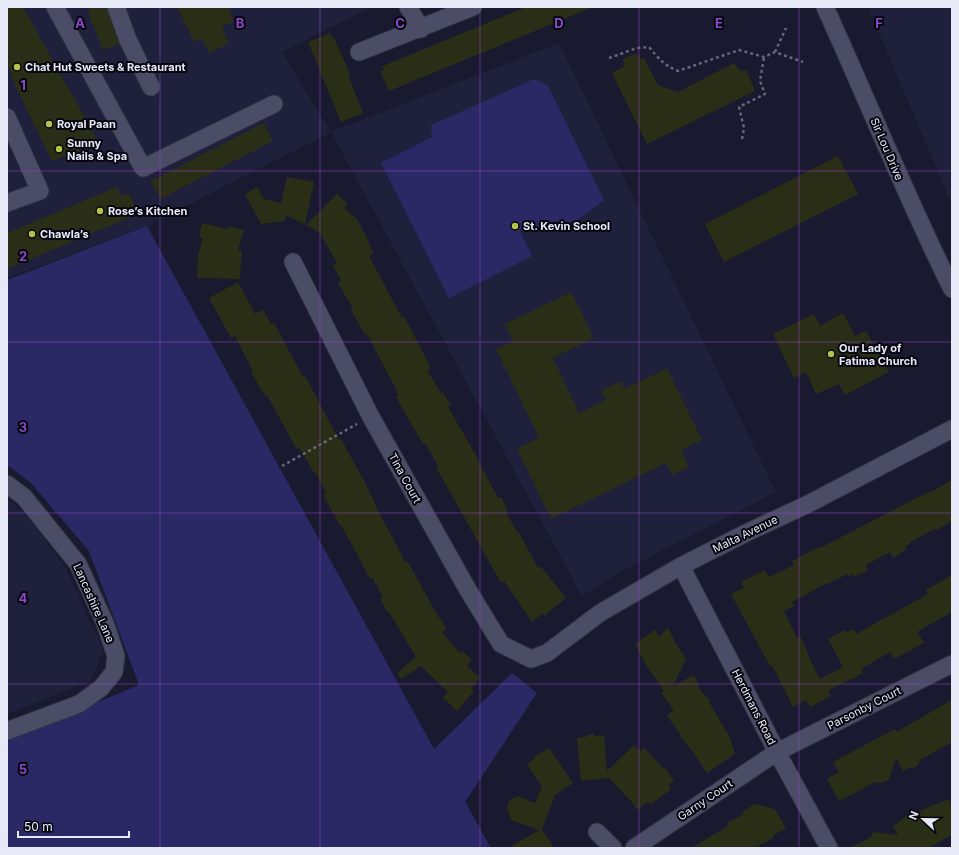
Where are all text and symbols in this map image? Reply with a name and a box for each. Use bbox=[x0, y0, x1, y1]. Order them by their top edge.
text: A bbox=[75, 15, 85, 31]
text: B bbox=[236, 15, 245, 31]
text: C bbox=[395, 15, 405, 31]
text: D bbox=[554, 15, 564, 31]
text: E bbox=[715, 15, 723, 31]
text: F bbox=[875, 15, 883, 31]
place label: Chat Hut Sweets & Restaurant bbox=[25, 60, 186, 74]
marker: Chat Hut Sweets & Restaurant bbox=[12, 62, 22, 72]
text: 1 bbox=[20, 77, 26, 93]
street label: Sir Lou Drive bbox=[868, 116, 906, 182]
place label: Royal Paan bbox=[57, 117, 116, 131]
marker: Royal Paan bbox=[44, 119, 54, 129]
place label: Sunny Nails & Spa bbox=[67, 136, 127, 163]
marker: Sunny Nails & Spa bbox=[54, 144, 64, 154]
place label: Rose’s Kitchen bbox=[108, 204, 187, 218]
marker: Rose’s Kitchen bbox=[95, 206, 105, 216]
place label: St. Kevin School bbox=[523, 219, 610, 233]
marker: St. Kevin School bbox=[510, 221, 520, 231]
place label: Chawla’s bbox=[40, 227, 89, 241]
marker: Chawla’s bbox=[27, 229, 37, 239]
text: 2 bbox=[19, 248, 27, 264]
place label: Our Lady of Fatima Church bbox=[839, 341, 917, 368]
marker: Our Lady of Fatima Church bbox=[826, 349, 836, 359]
text: 3 bbox=[19, 419, 27, 435]
street label: Tina Court bbox=[386, 451, 425, 506]
street label: Malta Avenue bbox=[710, 512, 780, 556]
street label: Lancashire Lane bbox=[70, 561, 118, 645]
text: 4 bbox=[19, 590, 28, 606]
street label: Herdmans Road bbox=[729, 667, 779, 747]
street label: Parsonby Court bbox=[825, 683, 904, 733]
text: 5 bbox=[19, 761, 27, 777]
street label: Garny Court bbox=[675, 776, 736, 824]
north arrow bbox=[903, 799, 943, 839]
text: N bbox=[906, 809, 922, 822]
scale bar bbox=[18, 813, 129, 839]
text: 50 m bbox=[24, 819, 53, 834]

